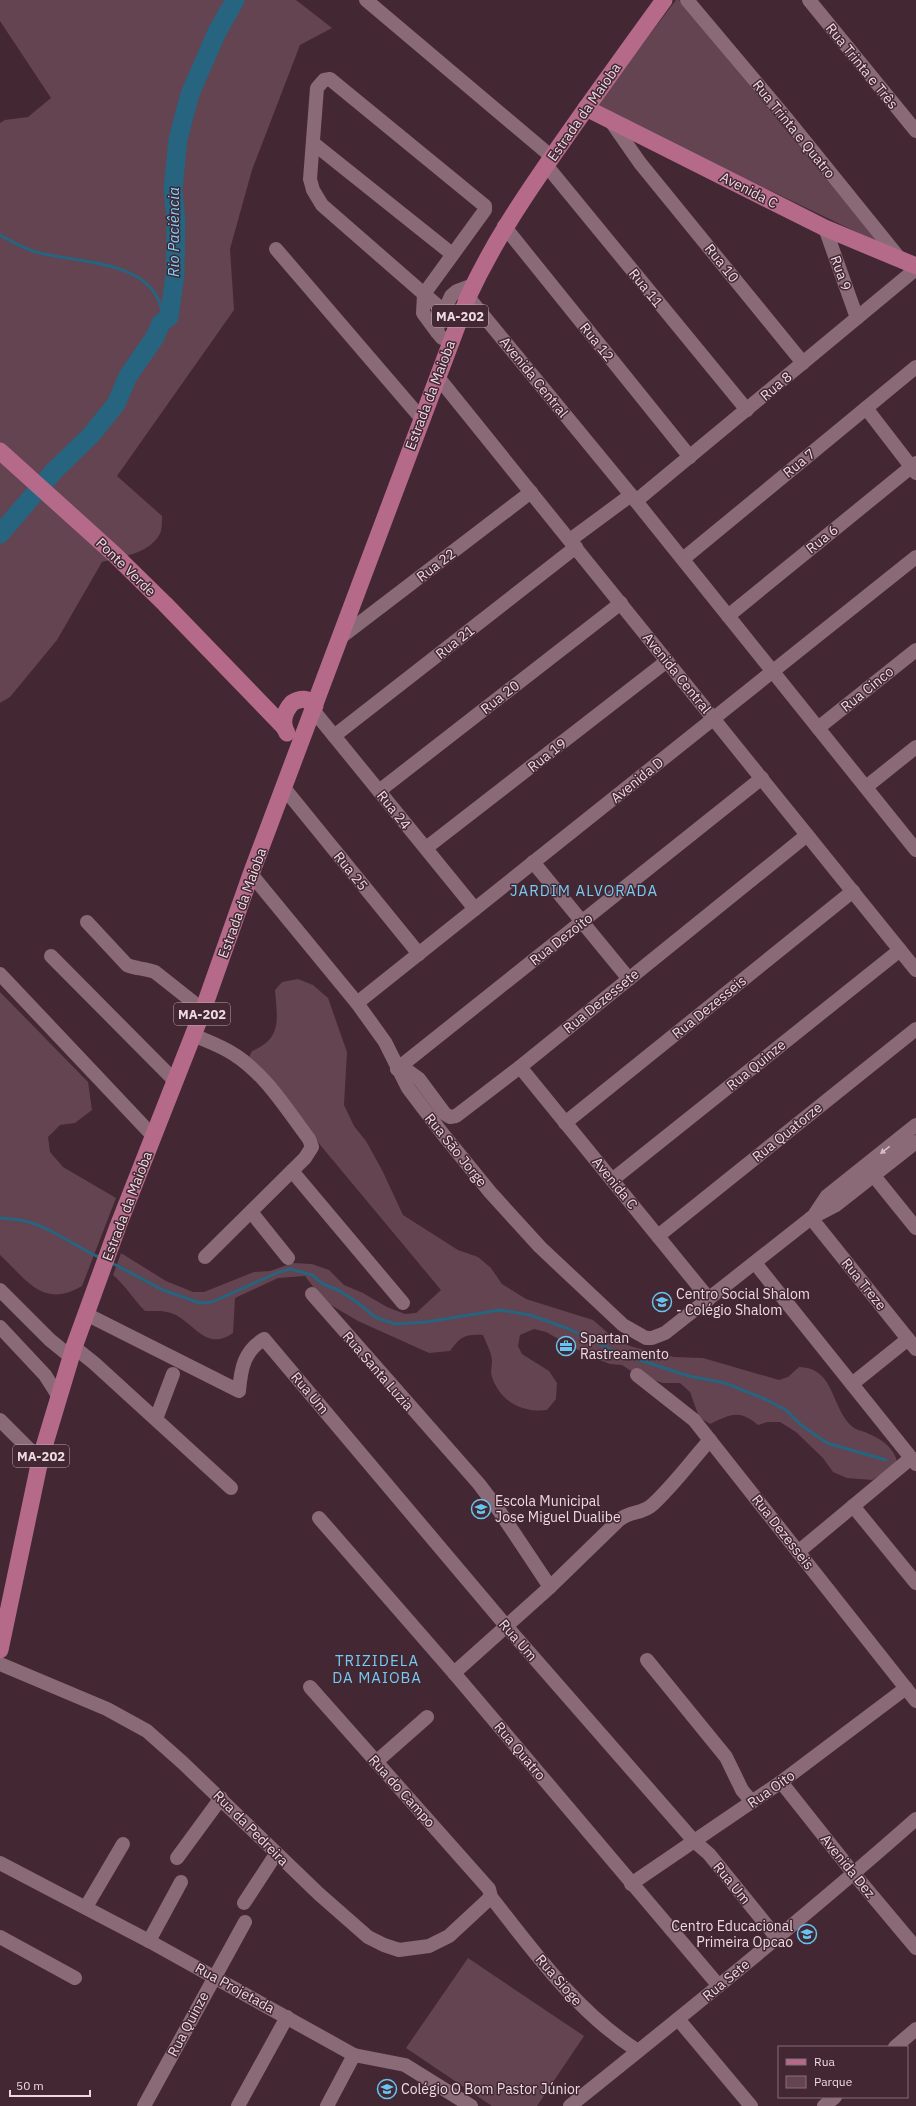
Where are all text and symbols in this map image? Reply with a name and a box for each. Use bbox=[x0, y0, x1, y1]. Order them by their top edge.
street label: Rua Trinta e Três bbox=[822, 19, 902, 113]
street label: Estrada da Maioba bbox=[543, 59, 625, 165]
street label: Rua Trinta e Quatro bbox=[749, 76, 839, 182]
street label: Avenida C bbox=[717, 168, 781, 212]
water label: Rio Paciência bbox=[164, 187, 183, 277]
street label: Rua 10 bbox=[701, 240, 743, 286]
street label: Rua 9 bbox=[826, 253, 856, 293]
street label: Rua 11 bbox=[625, 265, 667, 311]
road number: MA-202 bbox=[432, 305, 488, 327]
street label: Rua 12 bbox=[576, 319, 618, 365]
street label: Avenida Central bbox=[496, 333, 572, 421]
street label: Estrada da Maioba bbox=[401, 337, 459, 452]
street label: Rua 8 bbox=[756, 368, 796, 404]
street label: Rua 7 bbox=[779, 445, 819, 481]
street label: Rua 6 bbox=[802, 521, 842, 557]
street label: Ponte Verde bbox=[92, 534, 160, 600]
street label: Rua 22 bbox=[413, 544, 459, 586]
street label: Rua 21 bbox=[432, 621, 478, 663]
street label: Avenida Central bbox=[639, 629, 715, 717]
street label: Rua Cinco bbox=[837, 662, 897, 716]
street label: Rua 20 bbox=[477, 676, 523, 718]
street label: Rua 19 bbox=[524, 734, 570, 776]
street label: Avenida D bbox=[607, 753, 667, 807]
street label: Rua 24 bbox=[373, 787, 415, 833]
street label: Estrada da Maioba bbox=[214, 845, 270, 961]
street label: Rua 25 bbox=[330, 848, 372, 894]
district label: JARDIM ALVORADA bbox=[510, 881, 658, 900]
street label: Rua Dezoito bbox=[526, 909, 596, 969]
street label: Rua Dezessete bbox=[559, 965, 643, 1037]
street label: Rua Dezesseis bbox=[668, 971, 750, 1042]
road number: MA-202 bbox=[174, 1003, 230, 1025]
street label: Rua Quinze bbox=[723, 1035, 790, 1094]
street label: Rua Quatorze bbox=[748, 1098, 826, 1166]
street label: Rua São Jorge bbox=[421, 1110, 491, 1191]
one-way arrow bbox=[880, 1145, 891, 1154]
street label: Estrada da Maioba bbox=[98, 1148, 156, 1263]
street label: Avenida C bbox=[588, 1153, 642, 1213]
street label: Rua Treze bbox=[838, 1254, 891, 1314]
place label: Centro Social Shalom - Colégio Shalom bbox=[676, 1285, 810, 1319]
school or university icon: Centro Social Shalom - Colégio Shalom bbox=[651, 1291, 673, 1313]
street label: Rua Santa Luzia bbox=[339, 1328, 418, 1415]
place label: Spartan Rastreamento bbox=[580, 1329, 669, 1363]
office icon: Spartan Rastreamento bbox=[555, 1335, 577, 1357]
street label: Rua Um bbox=[287, 1368, 333, 1418]
road number: MA-202 bbox=[13, 1445, 69, 1467]
street label: Rua Dezesseis bbox=[748, 1491, 818, 1573]
place label: Escola Municipal Jose Miguel Dualibe bbox=[495, 1492, 621, 1526]
school or university icon: Escola Municipal Jose Miguel Dualibe bbox=[470, 1498, 492, 1520]
street label: Rua Um bbox=[495, 1615, 541, 1665]
district label: TRIZIDELA DA MAIOBA bbox=[332, 1651, 422, 1687]
street label: Rua Quatro bbox=[490, 1718, 550, 1784]
street label: Rua do Campo bbox=[365, 1751, 439, 1831]
street label: Rua Oito bbox=[744, 1766, 798, 1812]
street label: Rua da Pedreira bbox=[209, 1786, 293, 1870]
street label: Avenida Dez bbox=[817, 1830, 880, 1902]
street label: Rua Um bbox=[709, 1858, 755, 1908]
place label: Centro Educacional Primeira Opcao bbox=[671, 1917, 793, 1951]
school or university icon: Centro Educacional Primeira Opcao bbox=[796, 1923, 818, 1945]
street label: Rua Sioge bbox=[532, 1951, 586, 2010]
street label: Rua Sete bbox=[699, 1955, 753, 2005]
street label: Rua Projetada bbox=[192, 1959, 278, 2017]
street label: Rua Quinze bbox=[163, 1988, 213, 2060]
legend bbox=[778, 2046, 908, 2098]
text: Rua bbox=[814, 2054, 835, 2069]
scale bar bbox=[10, 2072, 90, 2098]
text: Parque bbox=[814, 2074, 853, 2089]
text: 50 m bbox=[16, 2078, 44, 2093]
school or university icon: Colégio O Bom Pastor Júnior bbox=[376, 2078, 398, 2100]
place label: Colégio O Bom Pastor Júnior bbox=[401, 2080, 580, 2098]

